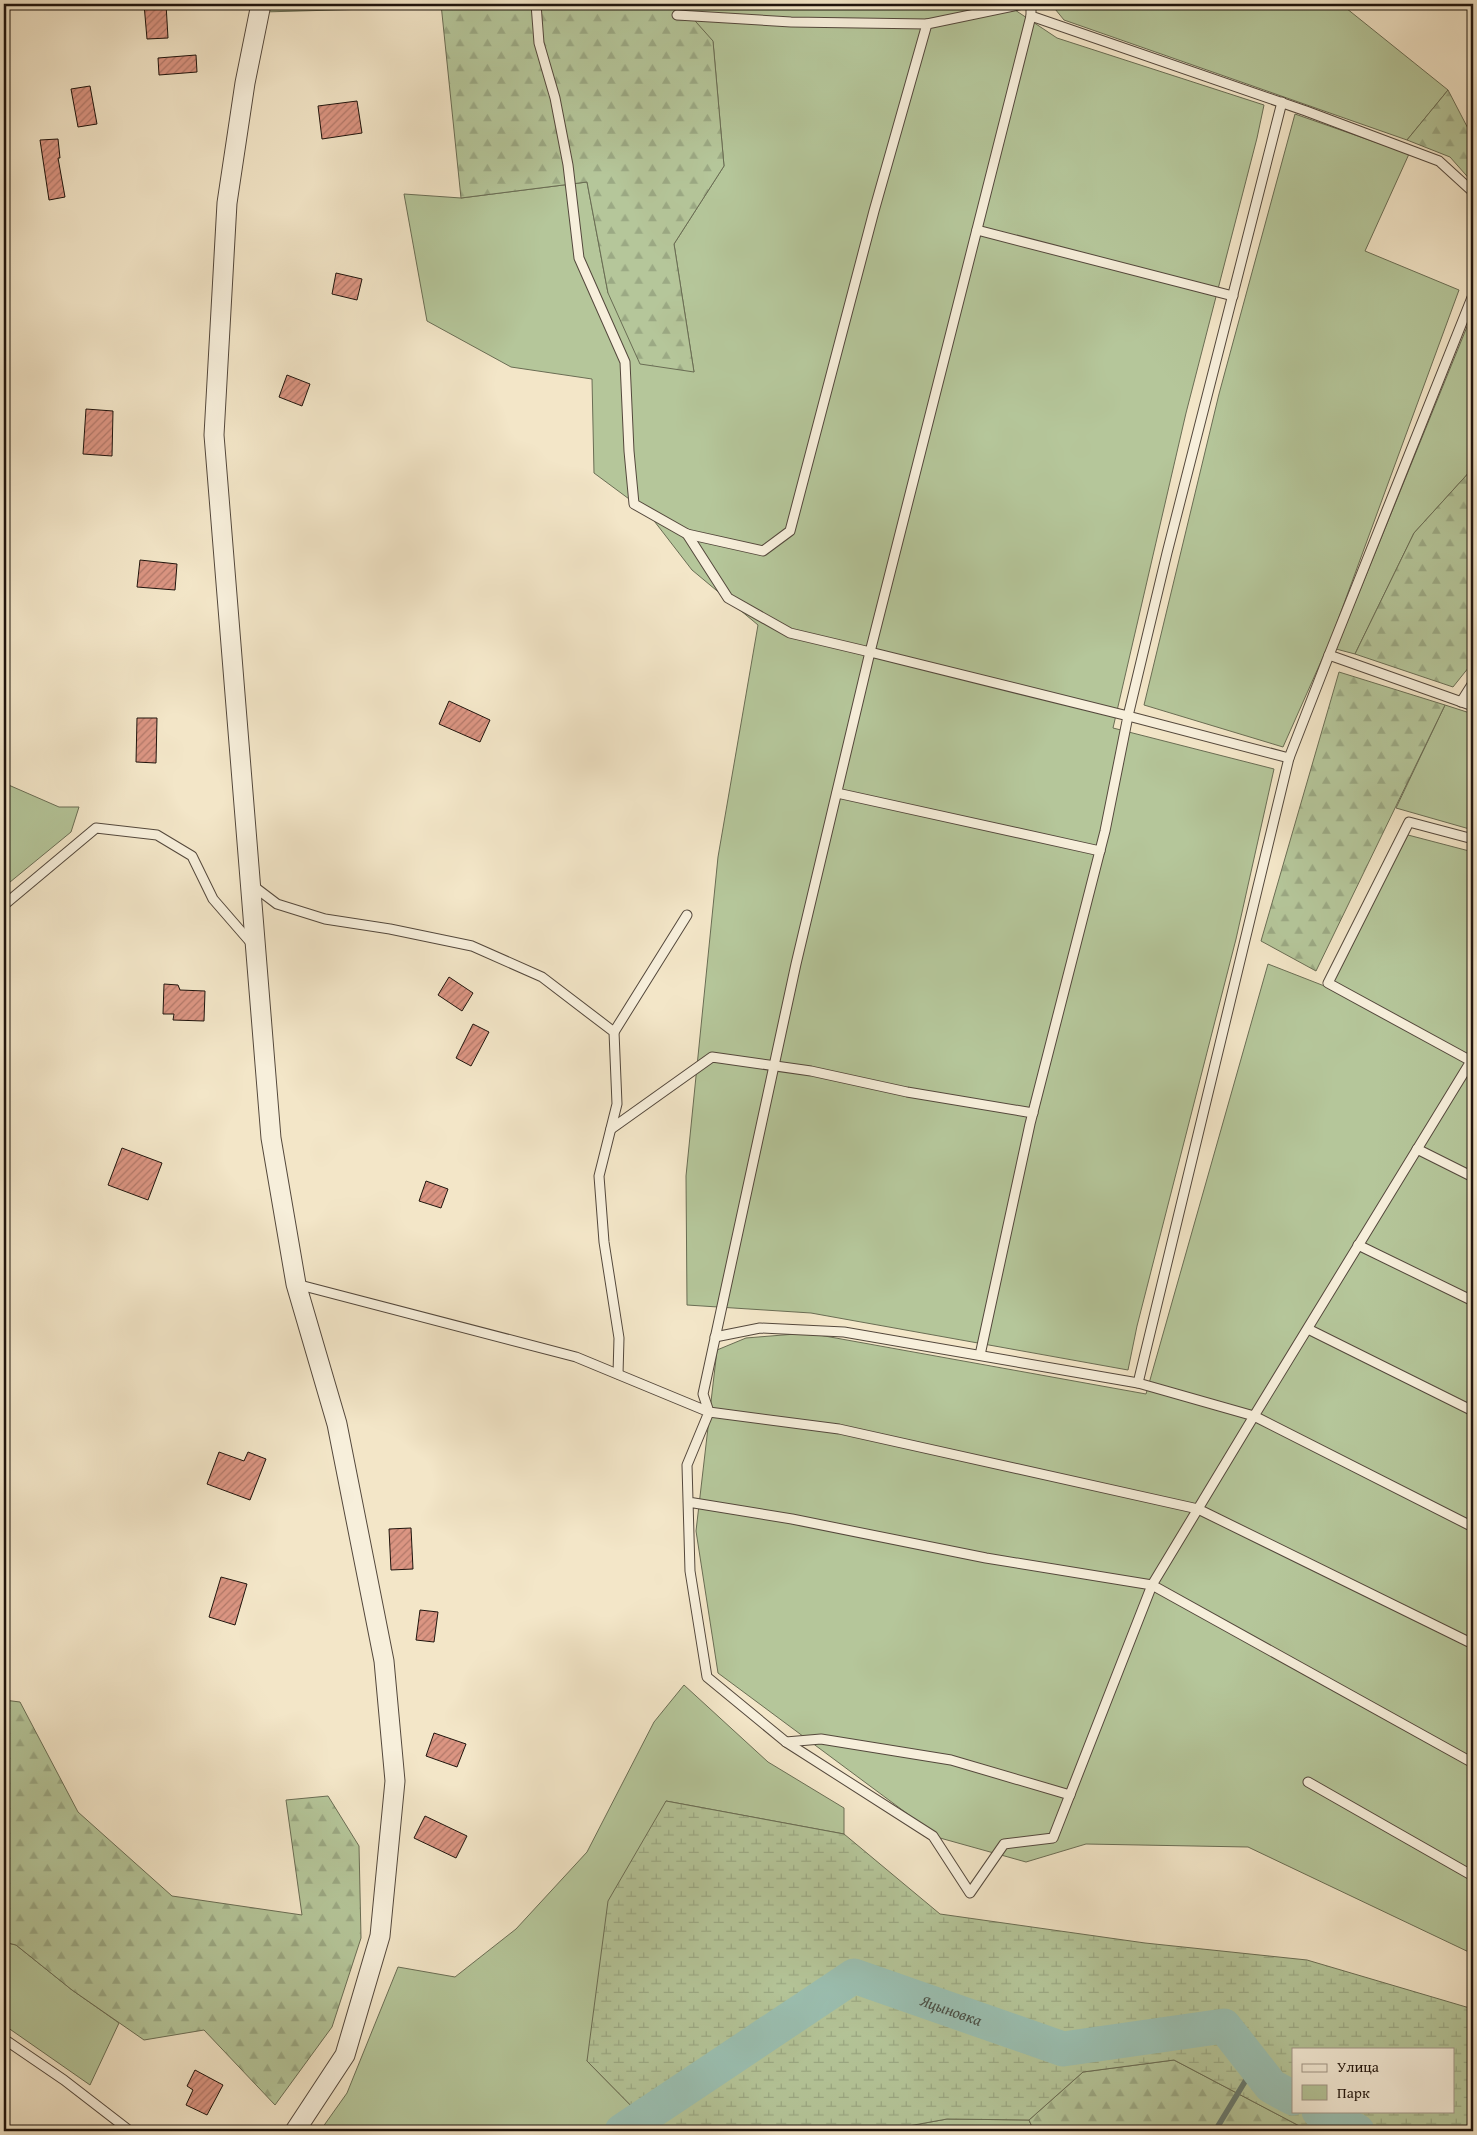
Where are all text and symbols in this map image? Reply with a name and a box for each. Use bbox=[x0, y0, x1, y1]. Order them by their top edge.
water label: Яцыновка bbox=[916, 1988, 986, 2032]
legend bbox=[1292, 2048, 1454, 2112]
text: Улица bbox=[1337, 2056, 1380, 2077]
text: Парк bbox=[1337, 2082, 1370, 2103]

